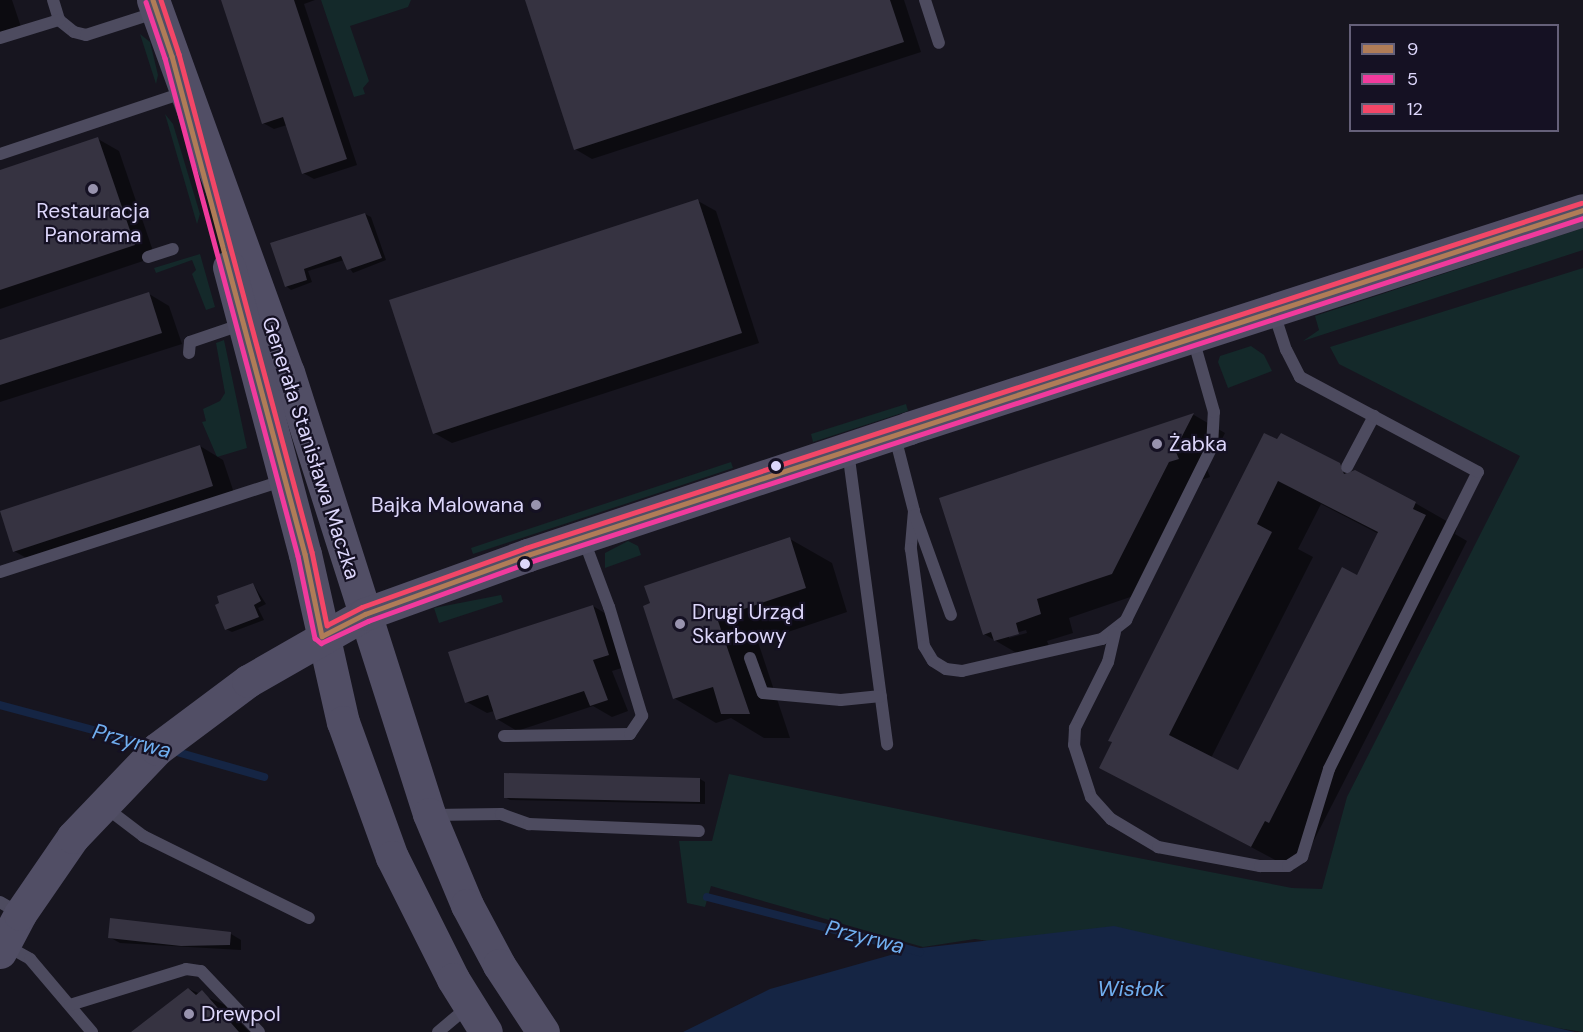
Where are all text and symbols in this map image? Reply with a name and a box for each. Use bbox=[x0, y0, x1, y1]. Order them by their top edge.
legend bbox=[1349, 24, 1559, 132]
text: 9 bbox=[1407, 37, 1418, 61]
text: 5 bbox=[1407, 67, 1418, 91]
text: 12 bbox=[1407, 97, 1423, 121]
marker: Restauracja Panorama bbox=[86, 182, 100, 196]
place label: Restauracja Panorama bbox=[36, 198, 150, 248]
street label: Generała Stanisława Maczka bbox=[257, 314, 365, 582]
place label: Żabka bbox=[1169, 431, 1227, 457]
marker: Żabka bbox=[1150, 437, 1164, 451]
unlabelled marker bbox=[770, 460, 782, 472]
place label: Bajka Malowana bbox=[371, 492, 524, 518]
marker: Bajka Malowana bbox=[529, 498, 543, 512]
unlabelled marker bbox=[519, 558, 531, 570]
place label: Drugi Urząd Skarbowy bbox=[692, 599, 804, 649]
marker: Drugi Urząd Skarbowy bbox=[673, 617, 687, 631]
water label: Przyrwa bbox=[90, 718, 174, 764]
water label: Przyrwa bbox=[823, 914, 907, 960]
water label: Wisłok bbox=[1097, 976, 1165, 1002]
place label: Drewpol bbox=[201, 1001, 281, 1027]
marker: Drewpol bbox=[182, 1007, 196, 1021]

